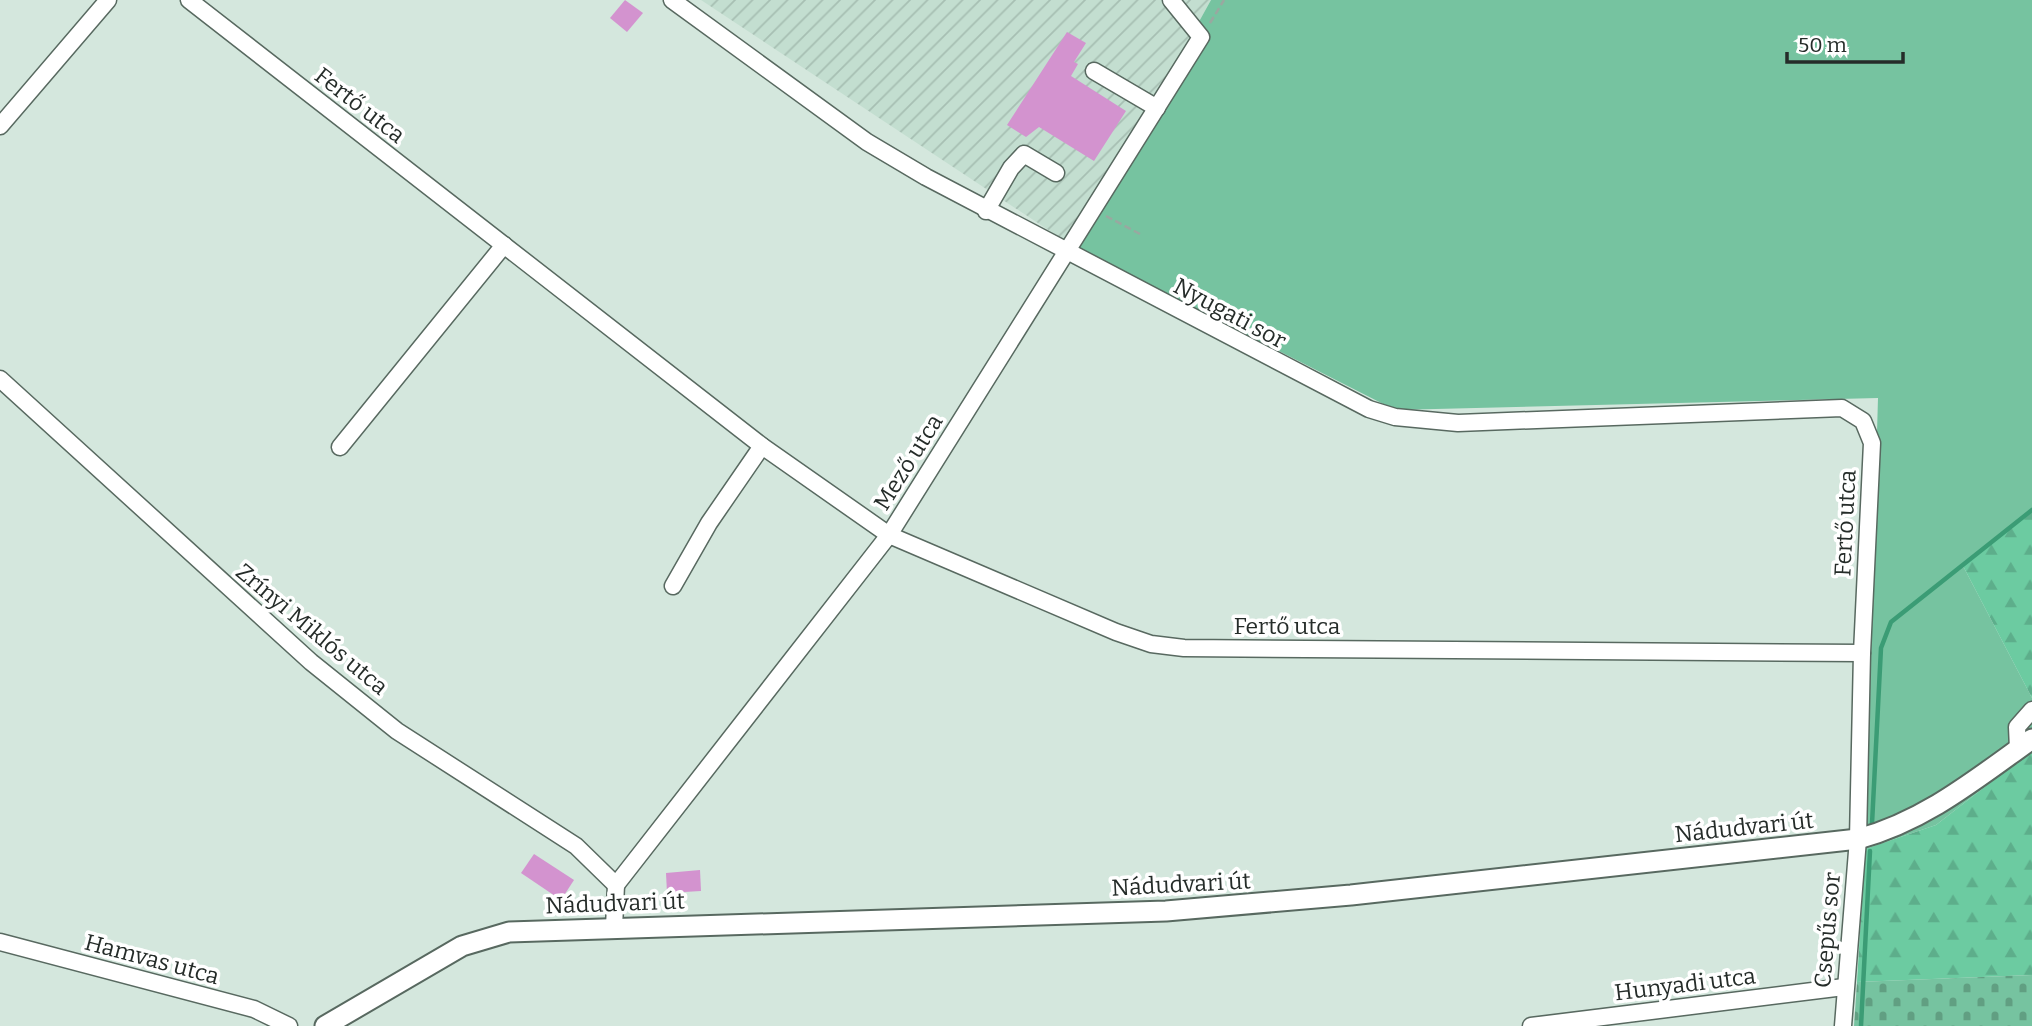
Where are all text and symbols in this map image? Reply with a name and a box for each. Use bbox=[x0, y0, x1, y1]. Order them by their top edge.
scale bar bbox=[1787, 21, 1902, 65]
text: 50 m bbox=[1798, 32, 1847, 58]
street label: Fertő utca bbox=[309, 61, 411, 149]
street label: Nyugati sor bbox=[1169, 272, 1291, 354]
street label: Mező utca bbox=[868, 409, 949, 515]
street label: Fertő utca bbox=[1828, 469, 1862, 577]
street label: Zrínyi Miklós utca bbox=[230, 557, 394, 701]
street label: Fertő utca bbox=[1234, 612, 1341, 640]
street label: Nádudvari út bbox=[1673, 806, 1815, 848]
street label: Nádudvari út bbox=[1111, 866, 1251, 902]
street label: Csepűs sor bbox=[1808, 871, 1846, 989]
street label: Nádudvari út bbox=[545, 887, 685, 919]
street label: Hamvas utca bbox=[82, 928, 223, 990]
street label: Hunyadi utca bbox=[1613, 961, 1758, 1007]

